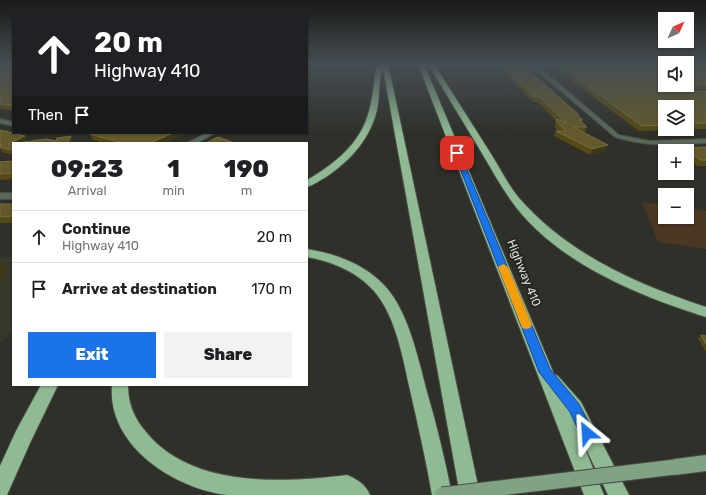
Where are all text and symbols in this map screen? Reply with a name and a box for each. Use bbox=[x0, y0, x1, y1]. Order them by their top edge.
north arrow bbox=[658, 12, 694, 48]
map controls bbox=[658, 12, 694, 224]
text: 20 m bbox=[94, 26, 163, 59]
icon: ahead bbox=[28, 28, 80, 80]
button: sound bbox=[658, 56, 694, 92]
text: Highway 410 bbox=[94, 60, 201, 82]
button: layers bbox=[658, 100, 694, 136]
icon: arrive bbox=[71, 104, 93, 126]
text: Then bbox=[28, 106, 63, 124]
pin bbox=[440, 136, 474, 170]
icon: arrive bbox=[446, 142, 468, 164]
button: + bbox=[658, 144, 694, 180]
text: 09:23 bbox=[51, 155, 124, 183]
text: 1 bbox=[167, 155, 180, 183]
text: 190 bbox=[224, 155, 269, 183]
text: Arrival bbox=[68, 183, 107, 198]
text: min bbox=[162, 183, 185, 198]
text: m bbox=[241, 183, 252, 198]
button: − bbox=[658, 188, 694, 224]
text: Continue bbox=[62, 220, 131, 238]
icon: ahead bbox=[28, 226, 50, 248]
text: 20 m bbox=[257, 228, 292, 246]
street label: Highway 410 bbox=[504, 237, 544, 309]
text: Highway 410 bbox=[62, 238, 139, 253]
icon: arrive bbox=[28, 278, 50, 300]
text: Arrive at destination bbox=[62, 280, 217, 298]
text: 170 m bbox=[251, 280, 292, 298]
button: Exit bbox=[28, 332, 156, 378]
button: Share bbox=[164, 332, 292, 378]
position arrow bbox=[566, 412, 608, 454]

